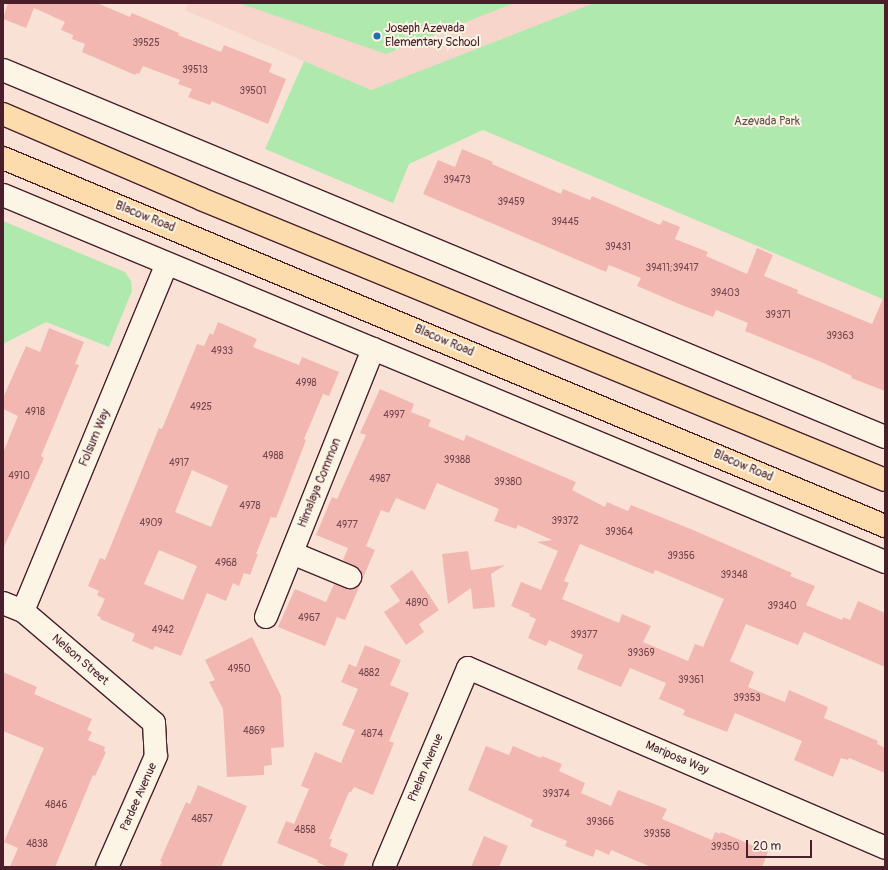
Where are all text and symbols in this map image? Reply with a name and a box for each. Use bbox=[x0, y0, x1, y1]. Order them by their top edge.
place label: Joseph Azevada Elementary School bbox=[385, 22, 480, 50]
marker: Joseph Azevada Elementary School bbox=[372, 31, 382, 41]
house number: 39525 bbox=[132, 38, 160, 50]
house number: 39513 bbox=[182, 65, 208, 77]
house number: 39501 bbox=[240, 86, 266, 98]
park label: Azevada Park bbox=[734, 115, 800, 129]
house number: 39473 bbox=[443, 175, 471, 187]
house number: 39459 bbox=[497, 197, 525, 209]
street label: Blacow Road bbox=[113, 198, 177, 236]
house number: 39445 bbox=[551, 217, 579, 229]
house number: 39431 bbox=[605, 242, 631, 254]
house number: 39411;39417 bbox=[646, 263, 698, 275]
house number: 39403 bbox=[711, 288, 739, 300]
house number: 39371 bbox=[765, 310, 791, 322]
street label: Blacow Road bbox=[412, 322, 476, 360]
house number: 39363 bbox=[826, 331, 854, 343]
house number: 4933 bbox=[211, 346, 233, 358]
house number: 4998 bbox=[295, 378, 317, 390]
house number: 4925 bbox=[190, 402, 212, 414]
house number: 4918 bbox=[25, 407, 45, 419]
street label: Folsum Way bbox=[76, 407, 114, 469]
house number: 4997 bbox=[383, 410, 405, 422]
street label: Himalaya Common bbox=[295, 436, 345, 530]
street label: Blacow Road bbox=[711, 447, 775, 485]
house number: 4988 bbox=[262, 451, 284, 463]
house number: 39388 bbox=[444, 455, 470, 467]
house number: 4917 bbox=[169, 458, 189, 470]
house number: 4910 bbox=[8, 471, 30, 483]
house number: 4987 bbox=[369, 474, 391, 486]
house number: 39380 bbox=[494, 477, 522, 489]
house number: 4978 bbox=[239, 501, 261, 513]
house number: 39372 bbox=[551, 516, 579, 528]
house number: 4909 bbox=[140, 518, 162, 530]
house number: 4977 bbox=[336, 520, 358, 532]
house number: 39364 bbox=[605, 527, 633, 539]
house number: 39356 bbox=[667, 551, 695, 563]
house number: 4968 bbox=[215, 558, 237, 570]
house number: 39348 bbox=[720, 570, 748, 582]
house number: 4890 bbox=[406, 598, 428, 610]
house number: 39340 bbox=[768, 601, 796, 613]
house number: 4967 bbox=[298, 613, 320, 625]
house number: 4942 bbox=[152, 625, 174, 637]
house number: 39377 bbox=[571, 630, 597, 642]
street label: Nelson Street bbox=[49, 631, 111, 689]
house number: 39369 bbox=[627, 648, 655, 660]
house number: 4950 bbox=[227, 664, 251, 676]
house number: 4882 bbox=[358, 668, 380, 680]
house number: 39361 bbox=[678, 675, 704, 687]
house number: 39353 bbox=[733, 693, 761, 705]
house number: 4869 bbox=[243, 726, 265, 738]
house number: 4874 bbox=[361, 729, 383, 741]
street label: Phelan Avenue bbox=[405, 732, 447, 804]
street label: Mariposa Way bbox=[643, 738, 711, 778]
street label: Pardee Avenue bbox=[118, 761, 160, 833]
house number: 39374 bbox=[542, 789, 570, 801]
house number: 4846 bbox=[45, 800, 67, 812]
house number: 4857 bbox=[191, 814, 213, 826]
house number: 39366 bbox=[586, 817, 614, 829]
house number: 4858 bbox=[294, 825, 316, 837]
house number: 39358 bbox=[644, 829, 670, 841]
scale bar bbox=[748, 832, 814, 858]
house number: 4838 bbox=[26, 839, 48, 851]
text: 20 m bbox=[753, 839, 781, 854]
house number: 39350 bbox=[711, 842, 739, 854]

